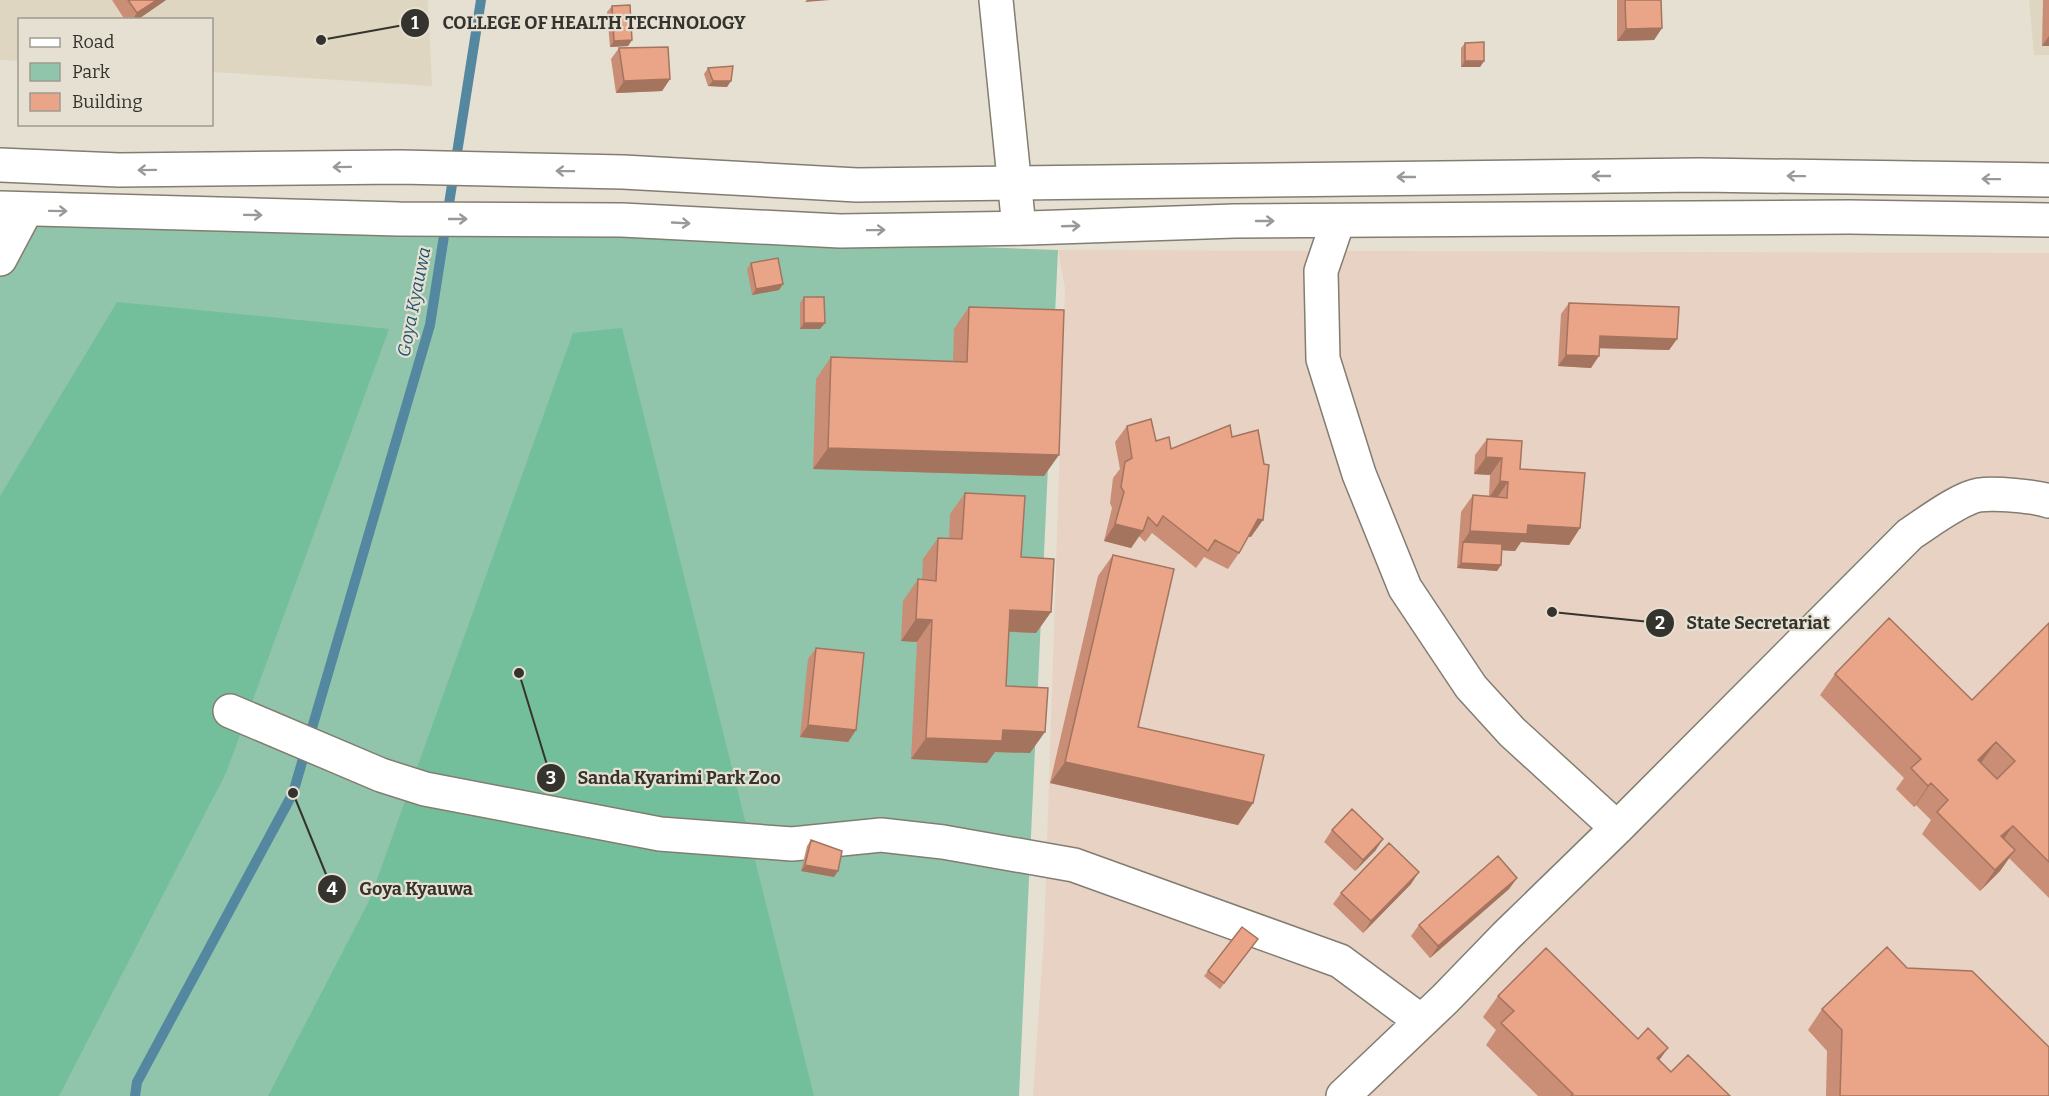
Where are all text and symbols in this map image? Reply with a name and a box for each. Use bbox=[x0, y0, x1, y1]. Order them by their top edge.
callout: COLLEGE OF HEALTH TECHNOLOGY bbox=[400, 5, 757, 41]
text: 1 bbox=[411, 12, 419, 34]
text: COLLEGE OF HEALTH TECHNOLOGY bbox=[442, 12, 746, 34]
legend bbox=[18, 18, 213, 126]
text: Road bbox=[72, 31, 115, 53]
text: Park bbox=[72, 61, 111, 83]
text: Building bbox=[72, 91, 143, 113]
one-way arrow bbox=[332, 161, 352, 173]
one-way arrow bbox=[137, 164, 157, 175]
one-way arrow bbox=[555, 165, 575, 177]
one-way arrow bbox=[1591, 170, 1611, 182]
one-way arrow bbox=[1786, 170, 1806, 182]
one-way arrow bbox=[1396, 171, 1416, 183]
one-way arrow bbox=[1981, 173, 2001, 185]
one-way arrow bbox=[48, 205, 68, 217]
one-way arrow bbox=[243, 210, 263, 221]
one-way arrow bbox=[447, 213, 467, 225]
one-way arrow bbox=[1255, 215, 1275, 227]
one-way arrow bbox=[670, 217, 690, 228]
one-way arrow bbox=[1060, 221, 1080, 232]
one-way arrow bbox=[865, 224, 885, 236]
water label: Goya Kyauwa bbox=[393, 245, 435, 359]
callout: State Secretariat bbox=[1645, 605, 1842, 641]
text: 2 bbox=[1655, 612, 1665, 634]
text: State Secretariat bbox=[1686, 612, 1830, 634]
callout: Sanda Kyarimi Park Zoo bbox=[536, 760, 793, 796]
text: 3 bbox=[546, 767, 556, 789]
text: Sanda Kyarimi Park Zoo bbox=[577, 767, 781, 789]
callout: Goya Kyauwa bbox=[317, 871, 484, 907]
text: 4 bbox=[327, 878, 338, 900]
text: Goya Kyauwa bbox=[359, 878, 473, 900]

